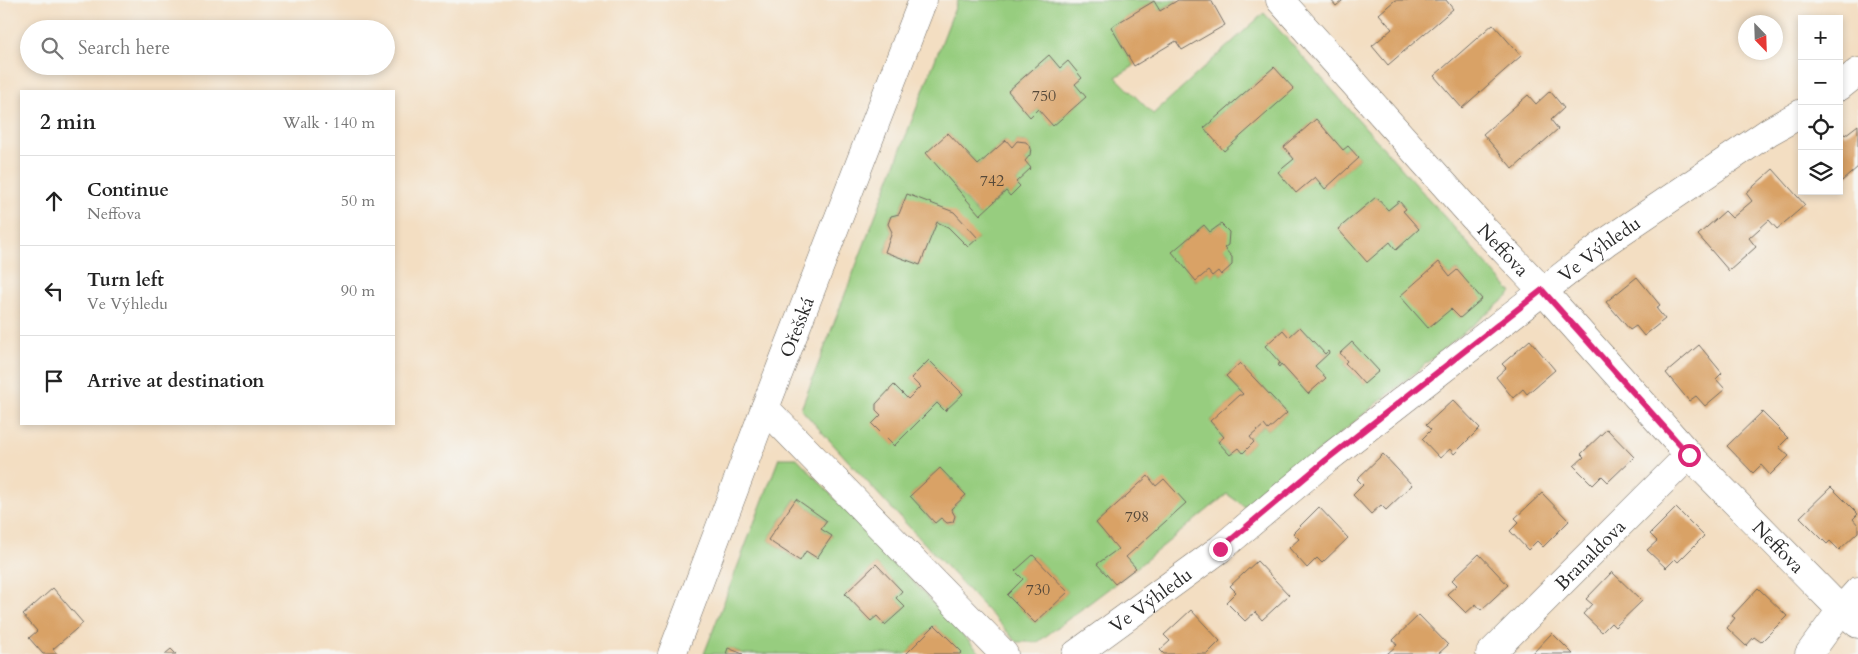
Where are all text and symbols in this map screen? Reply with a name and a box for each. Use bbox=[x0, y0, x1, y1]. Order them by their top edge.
north arrow bbox=[1738, 15, 1783, 60]
map controls bbox=[1798, 15, 1843, 195]
button: + bbox=[1798, 15, 1843, 60]
search box bbox=[20, 20, 395, 75]
icon: search bbox=[38, 34, 66, 62]
text: Search here bbox=[78, 35, 170, 61]
button: − bbox=[1798, 60, 1843, 105]
house number: 750 bbox=[1032, 85, 1056, 107]
button: locate bbox=[1798, 105, 1843, 150]
text: 2 min bbox=[40, 108, 96, 137]
text: Walk · 140 m bbox=[283, 112, 375, 134]
button: layers bbox=[1798, 150, 1843, 195]
house number: 742 bbox=[980, 170, 1004, 192]
text: Continue bbox=[87, 177, 169, 203]
icon: ahead bbox=[40, 187, 68, 215]
text: 50 m bbox=[341, 190, 375, 212]
text: Neffova bbox=[87, 203, 141, 225]
street label: Ve Výhledu bbox=[1553, 210, 1646, 288]
street label: Neffova bbox=[1471, 218, 1534, 283]
text: Turn left bbox=[87, 267, 164, 293]
icon: left bbox=[40, 277, 68, 305]
text: 90 m bbox=[341, 280, 375, 302]
text: Ve Výhledu bbox=[87, 293, 168, 315]
street label: Ořešská bbox=[774, 293, 821, 361]
icon: arrive bbox=[40, 367, 68, 395]
text: Arrive at destination bbox=[87, 368, 264, 394]
route start bbox=[1678, 444, 1701, 467]
house number: 798 bbox=[1125, 506, 1149, 528]
street label: Branaldova bbox=[1549, 514, 1631, 596]
street label: Neffova bbox=[1746, 515, 1810, 579]
route end bbox=[1209, 538, 1232, 561]
street label: Ve Výhledu bbox=[1104, 562, 1198, 639]
house number: 730 bbox=[1026, 579, 1050, 601]

